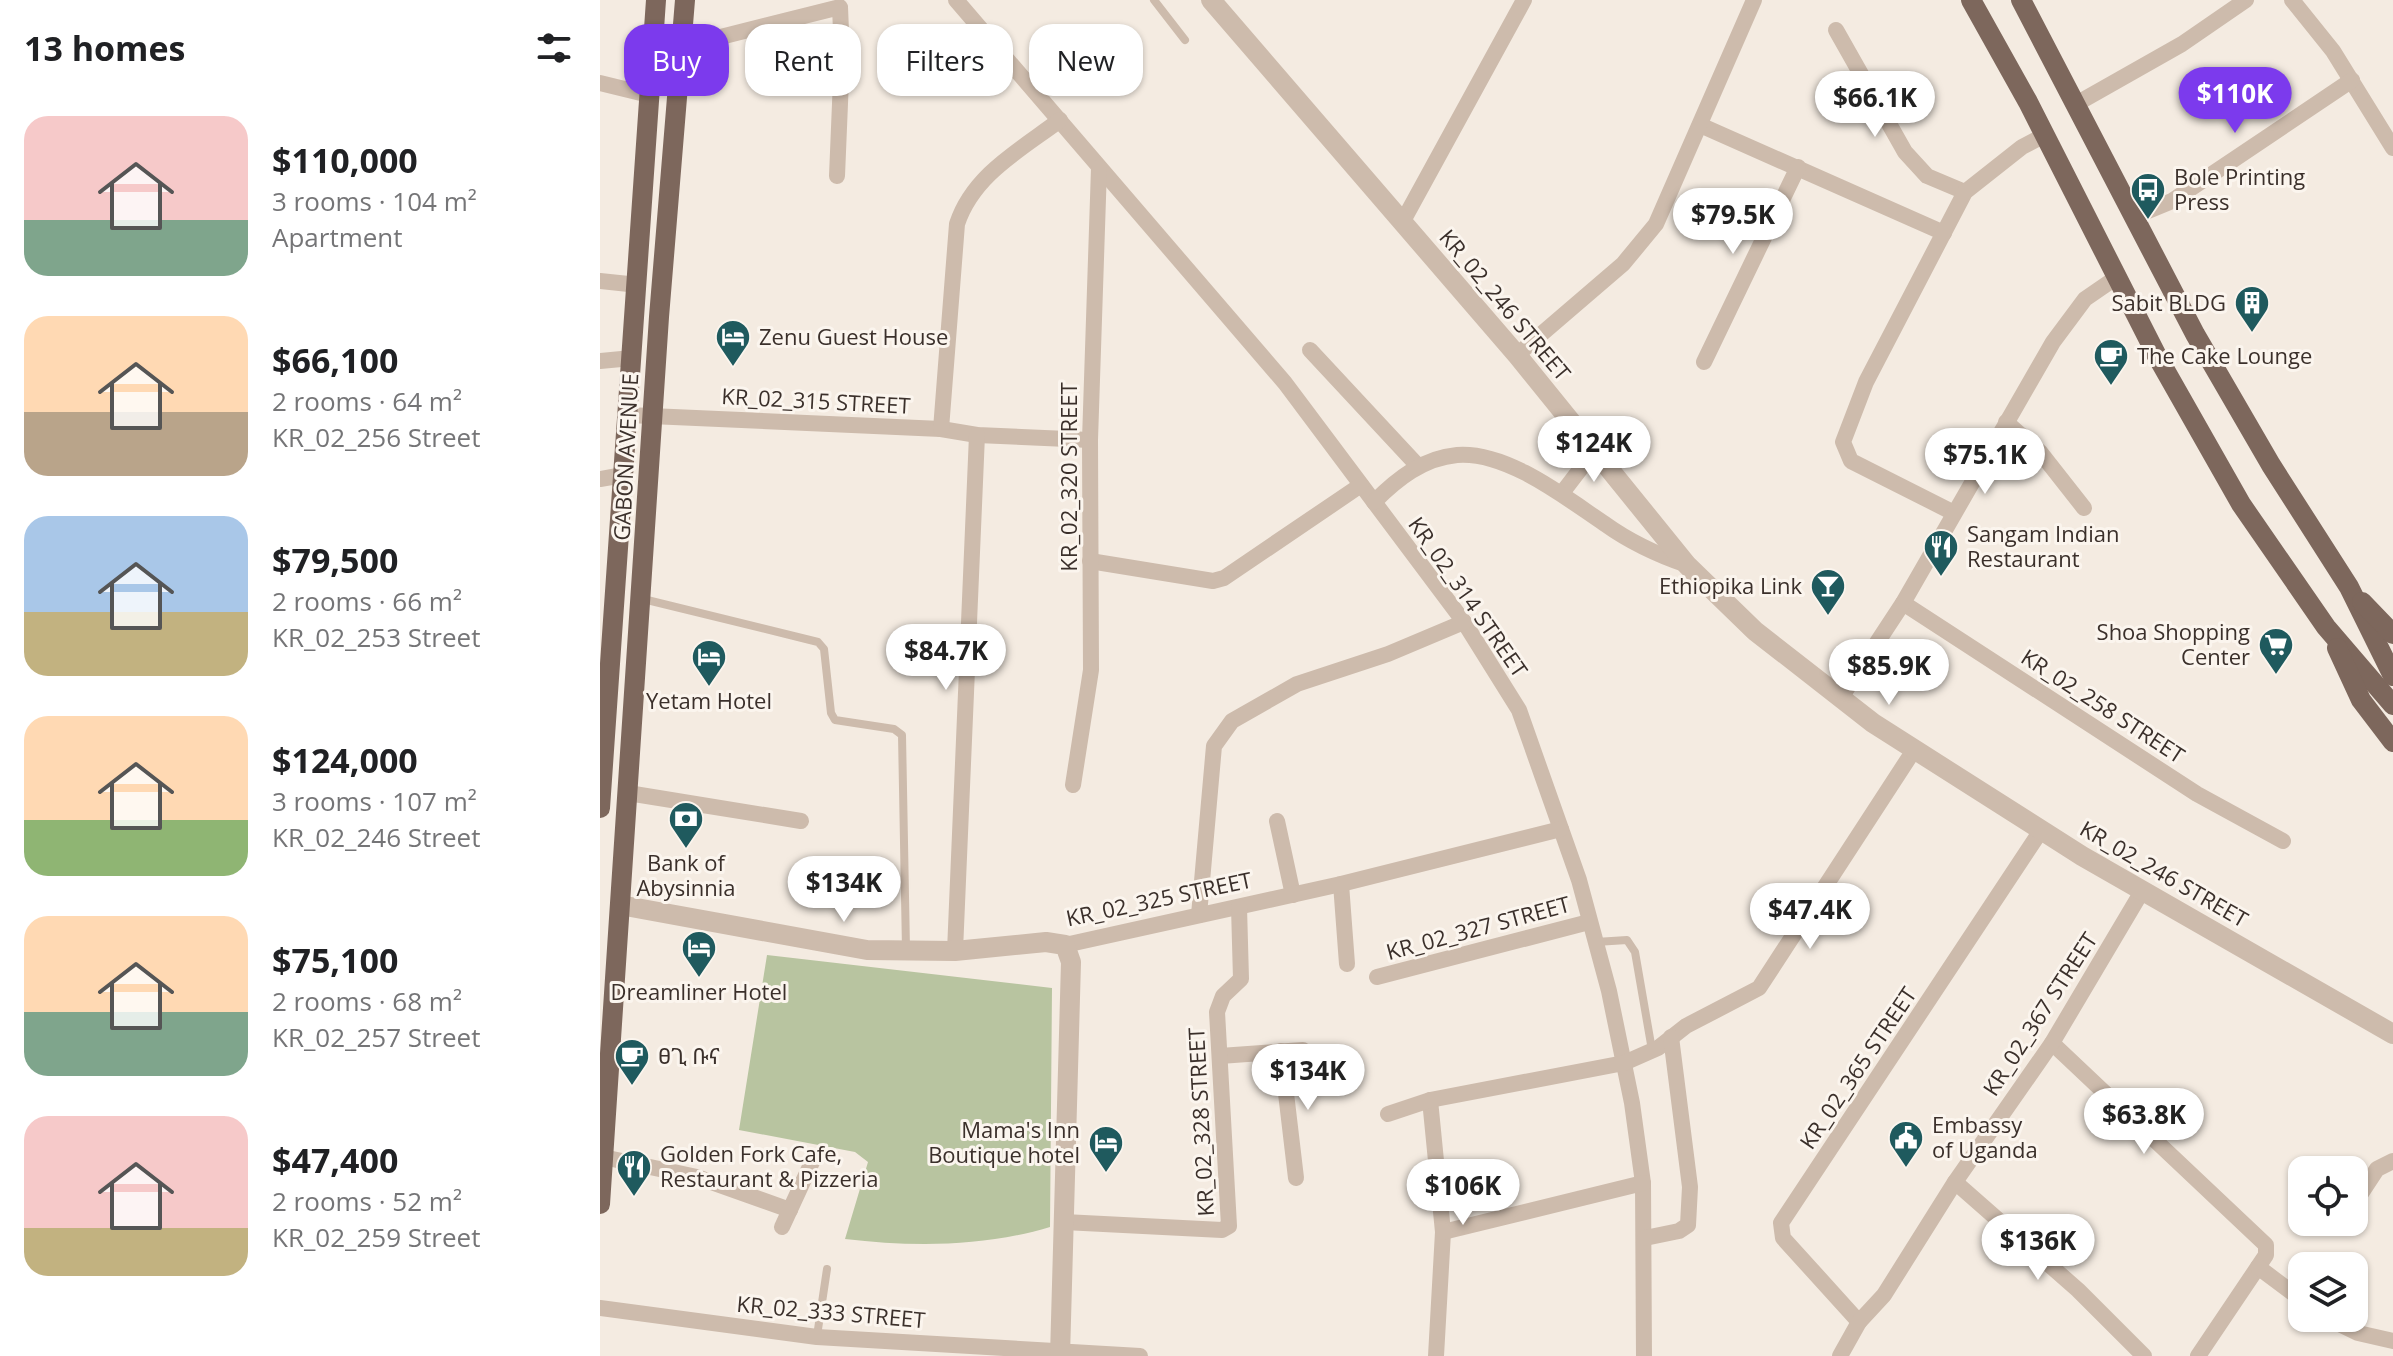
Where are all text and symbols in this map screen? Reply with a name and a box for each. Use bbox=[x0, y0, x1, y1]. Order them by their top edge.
chip: Buy bbox=[624, 24, 729, 96]
chip: Rent bbox=[745, 24, 861, 96]
chip: Filters bbox=[877, 24, 1013, 96]
chip: New bbox=[1029, 24, 1143, 96]
text: 13 homes bbox=[24, 25, 185, 71]
icon: filters bbox=[532, 26, 576, 70]
pin: $110K bbox=[2179, 67, 2291, 135]
pin: $66.1K bbox=[1810, 71, 1940, 139]
text: $110K bbox=[2197, 75, 2273, 111]
text: $66.1K bbox=[1833, 79, 1917, 115]
text: $110,000 bbox=[272, 137, 418, 183]
icon: home bbox=[88, 148, 184, 244]
place label: Bole Printing Press bbox=[2174, 161, 2305, 216]
bus stop icon: Bole Printing Press bbox=[2129, 171, 2167, 221]
text: 3 rooms · 104 m² bbox=[272, 183, 477, 219]
pin: $79.5K bbox=[1668, 188, 1798, 256]
text: $79.5K bbox=[1691, 196, 1775, 232]
text: Apartment bbox=[272, 219, 403, 255]
street label: KR_02_246 STREET bbox=[1433, 222, 1578, 386]
building icon: Sabit BLDG bbox=[2233, 284, 2271, 334]
place label: Sabit BLDG bbox=[2111, 287, 2226, 317]
hotel icon: Zenu Guest House bbox=[714, 318, 752, 368]
place label: Zenu Guest House bbox=[759, 321, 948, 351]
text: $66,100 bbox=[272, 337, 398, 383]
cafe icon: The Cake Lounge bbox=[2092, 337, 2130, 387]
place label: The Cake Lounge bbox=[2137, 340, 2312, 370]
icon: home bbox=[88, 348, 184, 444]
street label: GABON AVENUE bbox=[606, 372, 644, 541]
street label: KR_02_315 STREET bbox=[721, 380, 911, 420]
street label: KR_02_320 STREET bbox=[1053, 382, 1083, 572]
text: 2 rooms · 64 m² bbox=[272, 383, 462, 419]
pin: $124K bbox=[1538, 416, 1650, 484]
text: KR_02_256 Street bbox=[272, 419, 480, 455]
text: $124K bbox=[1556, 424, 1632, 460]
pin: $75.1K bbox=[1920, 428, 2050, 496]
text: $75.1K bbox=[1943, 436, 2027, 472]
street label: KR_02_314 STREET bbox=[1402, 510, 1535, 683]
place label: Sangam Indian Restaurant bbox=[1967, 518, 2119, 573]
restaurant icon: Sangam Indian Restaurant bbox=[1922, 528, 1960, 578]
text: $79,500 bbox=[272, 537, 398, 583]
icon: home bbox=[88, 548, 184, 644]
bar icon: Ethiopika Link bbox=[1809, 567, 1847, 617]
place label: Ethiopika Link bbox=[1659, 570, 1802, 600]
text: 2 rooms · 66 m² bbox=[272, 583, 462, 619]
place label: Shoa Shopping Center bbox=[2097, 616, 2250, 671]
text: KR_02_253 Street bbox=[272, 619, 480, 655]
pin: $84.7K bbox=[881, 624, 1011, 692]
supermarket icon: Shoa Shopping Center bbox=[2257, 626, 2295, 676]
text: $84.7K bbox=[904, 632, 988, 668]
hotel icon: Yetam Hotel bbox=[690, 638, 728, 688]
pin: $85.9K bbox=[1824, 639, 1954, 707]
street label: KR_02_258 STREET bbox=[2016, 641, 2191, 769]
text: $85.9K bbox=[1847, 647, 1931, 683]
place label: Yetam Hotel bbox=[646, 685, 772, 715]
text: $124,000 bbox=[272, 737, 418, 783]
icon: home bbox=[88, 748, 184, 844]
text: 3 rooms · 107 m² bbox=[272, 783, 477, 819]
bank icon: Bank of Abysinnia bbox=[667, 800, 705, 850]
street label: KR_02_246 STREET bbox=[2075, 813, 2254, 933]
text: KR_02_246 Street bbox=[272, 819, 480, 855]
place label: Bank of Abysinnia bbox=[636, 847, 736, 902]
pin: $134K bbox=[788, 856, 900, 924]
text: $134K bbox=[806, 864, 882, 900]
street label: KR_02_325 STREET bbox=[1063, 864, 1254, 932]
pin: $47.4K bbox=[1745, 883, 1875, 951]
street label: KR_02_327 STREET bbox=[1382, 888, 1573, 966]
text: $47.4K bbox=[1768, 891, 1852, 927]
street label: KR_02_367 STREET bbox=[1975, 926, 2103, 1101]
hotel icon: Dreamliner Hotel bbox=[680, 929, 718, 979]
text: $75,100 bbox=[272, 937, 398, 983]
icon: home bbox=[88, 948, 184, 1044]
place label: Dreamliner Hotel bbox=[611, 976, 787, 1006]
street label: KR_02_365 STREET bbox=[1792, 981, 1923, 1154]
text: 2 rooms · 68 m² bbox=[272, 983, 462, 1019]
text: KR_02_257 Street bbox=[272, 1019, 480, 1055]
street label: KR_02_328 STREET bbox=[1180, 1027, 1220, 1217]
cafe icon: ፀጊ ቡና bbox=[613, 1037, 651, 1087]
place label: ፀጊ ቡና bbox=[658, 1040, 720, 1070]
pin: $134K bbox=[1252, 1044, 1364, 1112]
text: $134K bbox=[1270, 1052, 1346, 1088]
pin: $63.8K bbox=[2079, 1088, 2209, 1156]
text: $63.8K bbox=[2102, 1096, 2186, 1132]
place label: Embassy of Uganda bbox=[1932, 1109, 2038, 1164]
place label: Mama's Inn Boutique hotel bbox=[928, 1114, 1080, 1169]
public building icon: Embassy of Uganda bbox=[1887, 1119, 1925, 1169]
hotel icon: Mama's Inn Boutique hotel bbox=[1087, 1124, 1125, 1174]
text: $47,400 bbox=[272, 1137, 398, 1183]
place label: Golden Fork Cafe, Restaurant & Pizzeria bbox=[660, 1138, 879, 1193]
icon: home bbox=[88, 1148, 184, 1244]
restaurant icon: Golden Fork Cafe, Restaurant & Pizzeria bbox=[615, 1148, 653, 1198]
map controls bbox=[2288, 1156, 2368, 1332]
button: locate bbox=[2288, 1156, 2368, 1236]
pin: $106K bbox=[1407, 1159, 1519, 1227]
text: $106K bbox=[1425, 1167, 1501, 1203]
text: 2 rooms · 52 m² bbox=[272, 1183, 462, 1219]
pin: $136K bbox=[1982, 1214, 2094, 1282]
text: KR_02_259 Street bbox=[272, 1219, 480, 1255]
text: $136K bbox=[2000, 1222, 2076, 1258]
button: layers bbox=[2288, 1252, 2368, 1332]
street label: KR_02_333 STREET bbox=[736, 1288, 927, 1334]

